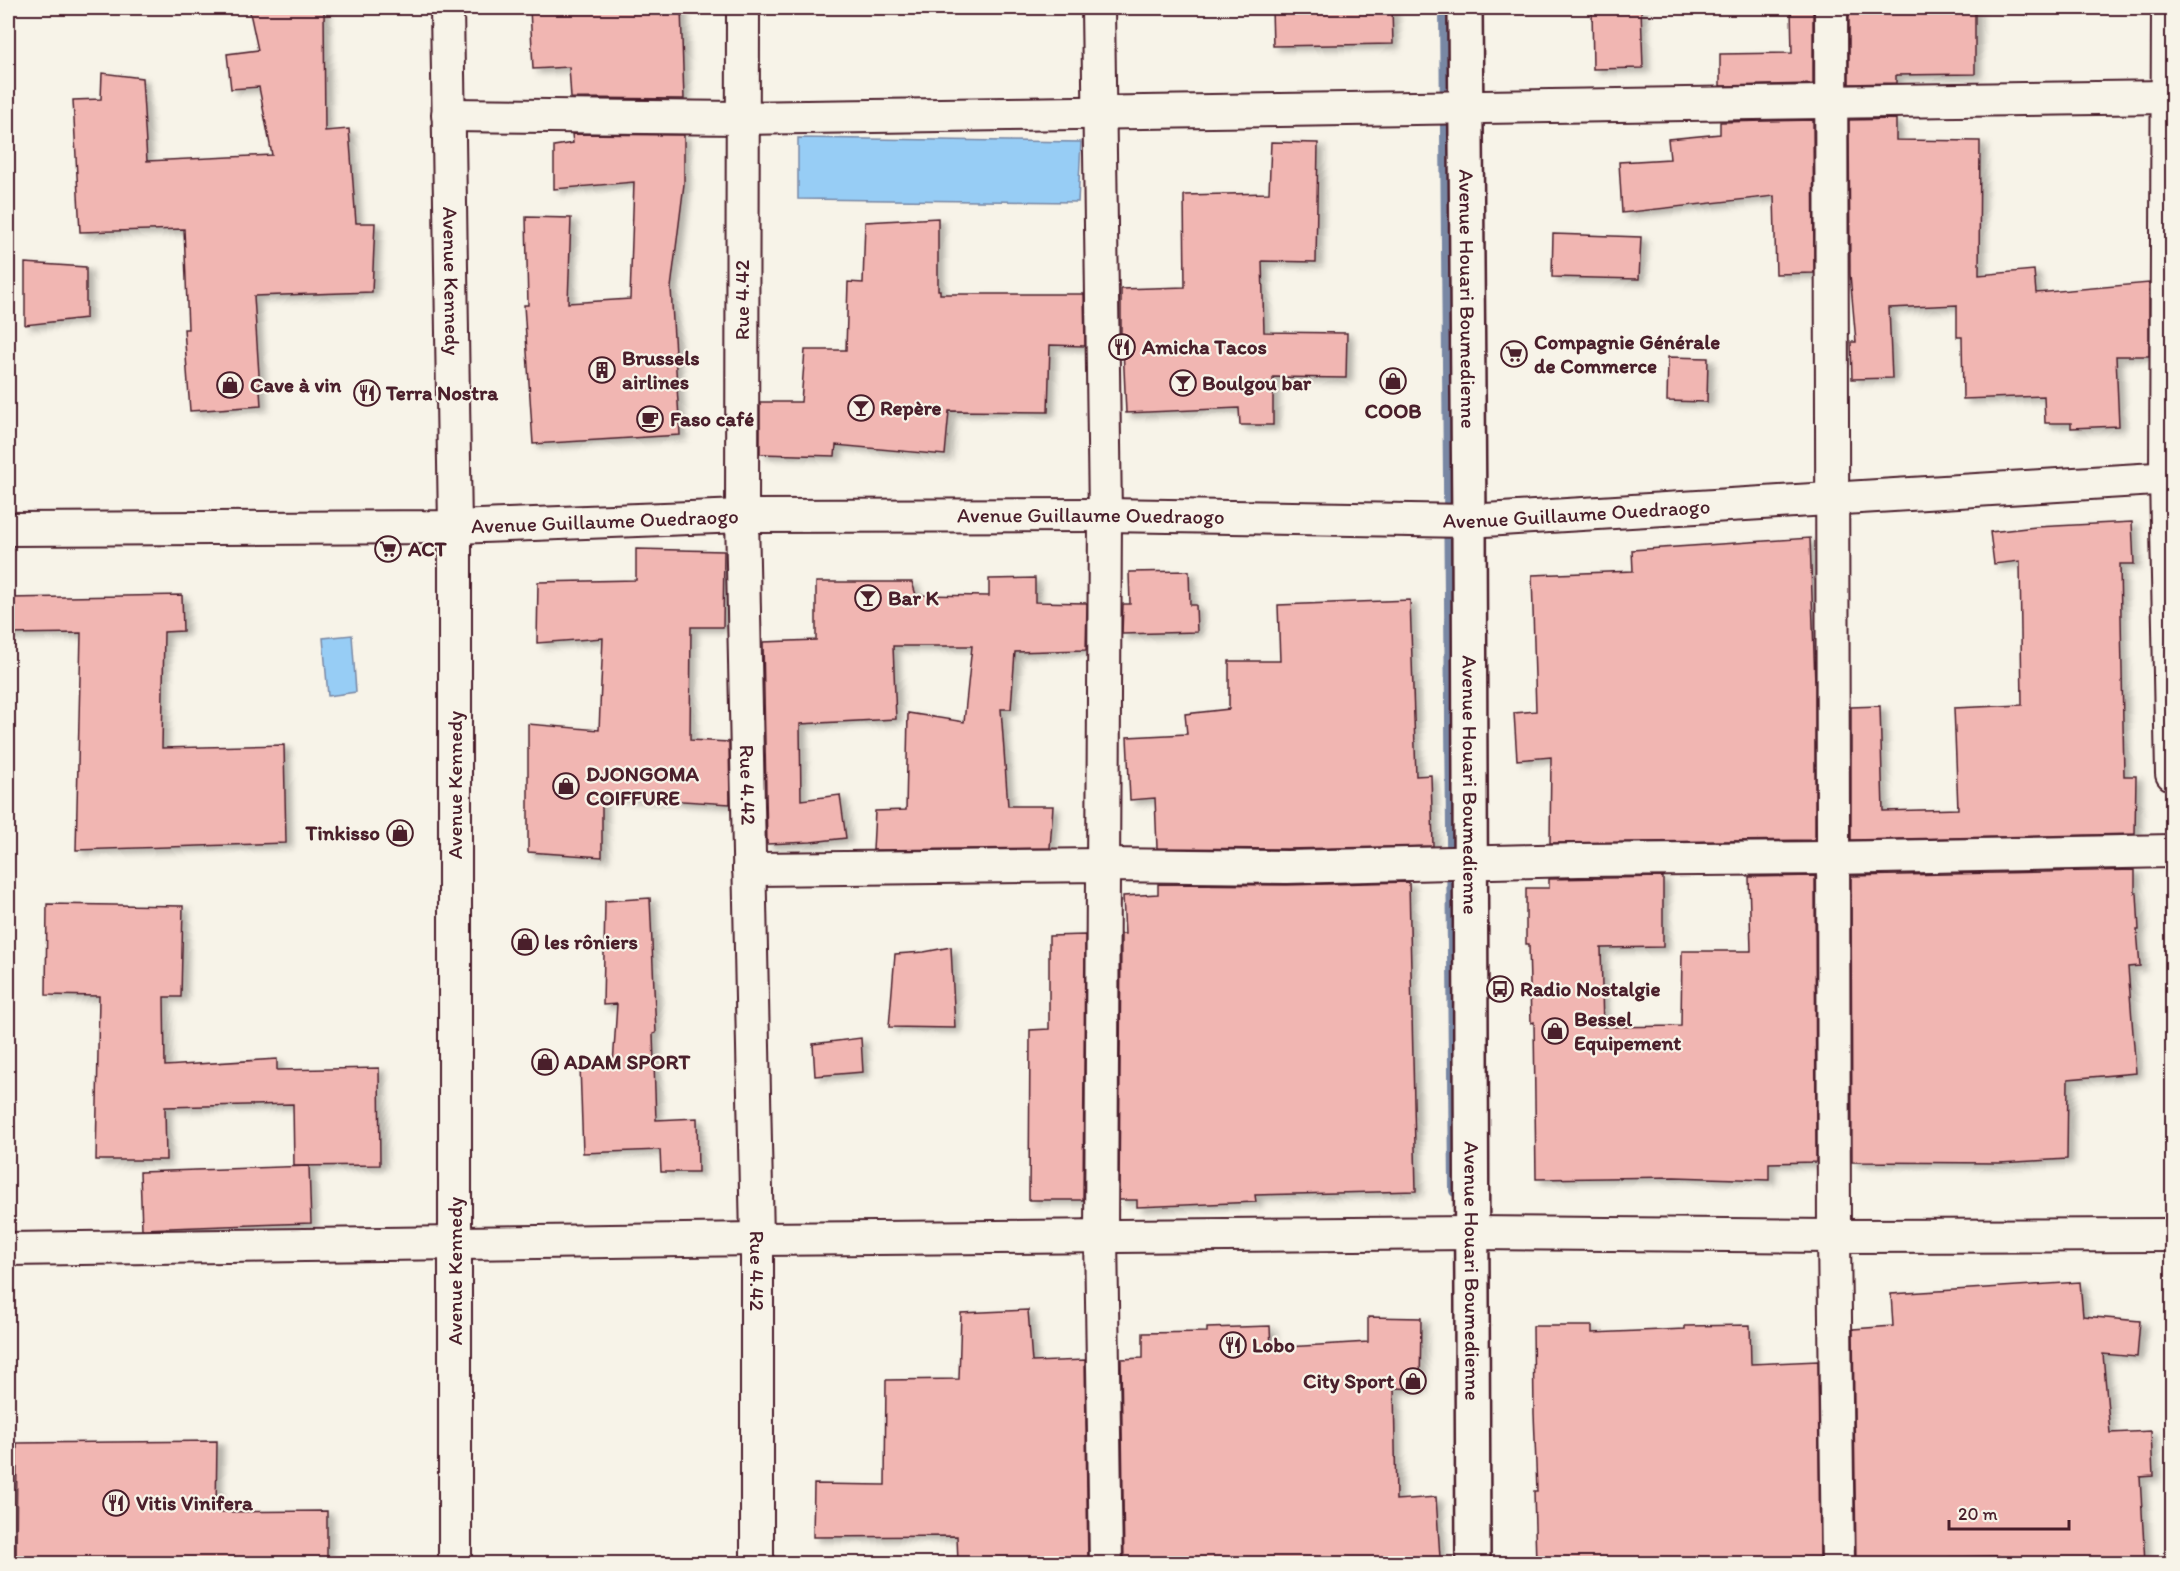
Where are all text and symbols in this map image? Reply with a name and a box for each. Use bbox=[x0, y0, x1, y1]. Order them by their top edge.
street label: Avenue Houari Boumedienne bbox=[1454, 169, 1481, 429]
street label: Avenue Kennedy bbox=[438, 206, 465, 356]
street label: Rue 4.42 bbox=[729, 260, 754, 340]
place label: Compagnie Générale de Commerce bbox=[1534, 329, 1720, 378]
restaurant icon: Amicha Tacos bbox=[1107, 332, 1137, 362]
place label: Amicha Tacos bbox=[1141, 334, 1267, 359]
supermarket icon: Compagnie Générale de Commerce bbox=[1499, 339, 1529, 369]
place label: Brussels airlines bbox=[622, 345, 700, 394]
building icon: Brussels airlines bbox=[587, 355, 617, 385]
shop icon: COOB bbox=[1378, 366, 1408, 396]
bar icon: Boulgou bar bbox=[1168, 368, 1198, 398]
shop icon: Cave à vin bbox=[215, 370, 245, 400]
place label: Boulgou bar bbox=[1202, 370, 1312, 396]
place label: Cave à vin bbox=[250, 372, 341, 397]
restaurant icon: Terra Nostra bbox=[352, 378, 382, 408]
place label: Terra Nostra bbox=[385, 380, 499, 405]
bar icon: Repère bbox=[846, 393, 876, 423]
place label: Repère bbox=[880, 395, 942, 421]
place label: COOB bbox=[1364, 398, 1422, 423]
cafe icon: Faso café bbox=[635, 404, 665, 434]
place label: Faso café bbox=[670, 406, 754, 431]
street label: Avenue Guillaume Ouedraogo bbox=[1443, 493, 1711, 533]
street label: Avenue Guillaume Ouedraogo bbox=[957, 502, 1225, 529]
street label: Avenue Guillaume Ouedraogo bbox=[471, 503, 739, 538]
supermarket icon: ACT bbox=[373, 534, 403, 564]
place label: ACT bbox=[407, 536, 447, 561]
bar icon: Bar K bbox=[853, 583, 883, 613]
place label: Bar K bbox=[888, 585, 940, 610]
street label: Avenue Houari Boumedienne bbox=[1458, 655, 1484, 915]
street label: Avenue Kennedy bbox=[442, 711, 467, 859]
street label: Rue 4.42 bbox=[735, 744, 761, 825]
place label: DJONGOMA COIFFURE bbox=[586, 761, 700, 810]
shop icon: DJONGOMA COIFFURE bbox=[551, 771, 581, 801]
shop icon: Tinkisso bbox=[385, 818, 415, 848]
place label: Tinkisso bbox=[304, 820, 380, 845]
shop icon: les rôniers bbox=[510, 927, 540, 957]
place label: les rôniers bbox=[544, 929, 638, 954]
bus stop icon: Radio Nostalgie bbox=[1485, 974, 1515, 1004]
place label: Radio Nostalgie bbox=[1520, 976, 1660, 1002]
place label: Bessel Equipement bbox=[1574, 1006, 1681, 1056]
shop icon: Bessel Equipement bbox=[1540, 1016, 1570, 1046]
shop icon: ADAM SPORT bbox=[530, 1047, 560, 1077]
place label: ADAM SPORT bbox=[563, 1049, 690, 1074]
street label: Avenue Houari Boumedienne bbox=[1459, 1141, 1485, 1401]
street label: Avenue Kennedy bbox=[442, 1197, 467, 1345]
street label: Rue 4.42 bbox=[745, 1230, 770, 1311]
restaurant icon: Lobo bbox=[1218, 1330, 1248, 1360]
place label: Lobo bbox=[1252, 1332, 1295, 1357]
shop icon: City Sport bbox=[1398, 1366, 1428, 1396]
place label: City Sport bbox=[1303, 1368, 1394, 1394]
restaurant icon: Vitis Vinifera bbox=[101, 1488, 131, 1518]
place label: Vitis Vinifera bbox=[136, 1490, 254, 1515]
scale bar bbox=[1949, 1493, 2069, 1531]
text: 20 m bbox=[1958, 1503, 1998, 1525]

